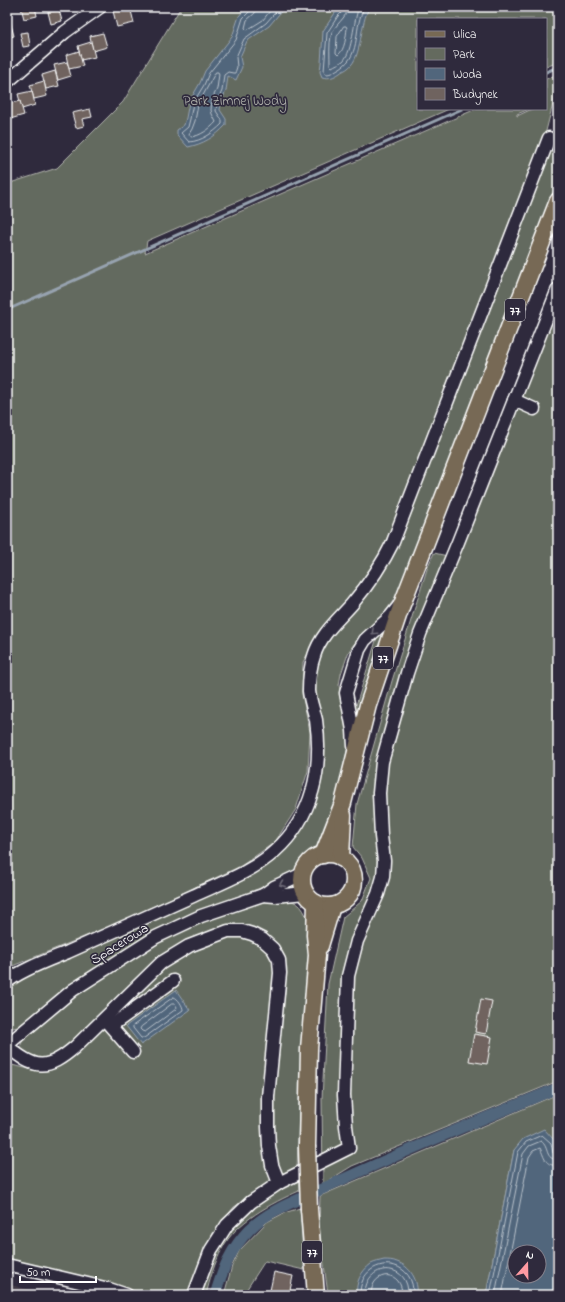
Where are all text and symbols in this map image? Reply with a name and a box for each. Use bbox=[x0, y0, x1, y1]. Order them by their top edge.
legend bbox=[417, 18, 547, 110]
text: Ulica bbox=[453, 26, 477, 44]
text: Park bbox=[453, 46, 475, 64]
text: Woda bbox=[453, 66, 482, 84]
text: Budynek bbox=[452, 86, 499, 105]
park label: Park Zimnej Wody bbox=[183, 91, 287, 113]
road number: 77 bbox=[505, 299, 525, 321]
one-way arrow bbox=[371, 627, 379, 635]
road number: 77 bbox=[373, 647, 393, 669]
one-way arrow bbox=[279, 879, 286, 887]
street label: Spacerowa bbox=[87, 918, 153, 970]
road number: 77 bbox=[302, 1241, 322, 1263]
north arrow bbox=[507, 1244, 547, 1284]
text: N bbox=[524, 1247, 536, 1264]
scale bar bbox=[20, 1258, 96, 1284]
text: 50 m bbox=[26, 1264, 50, 1282]

